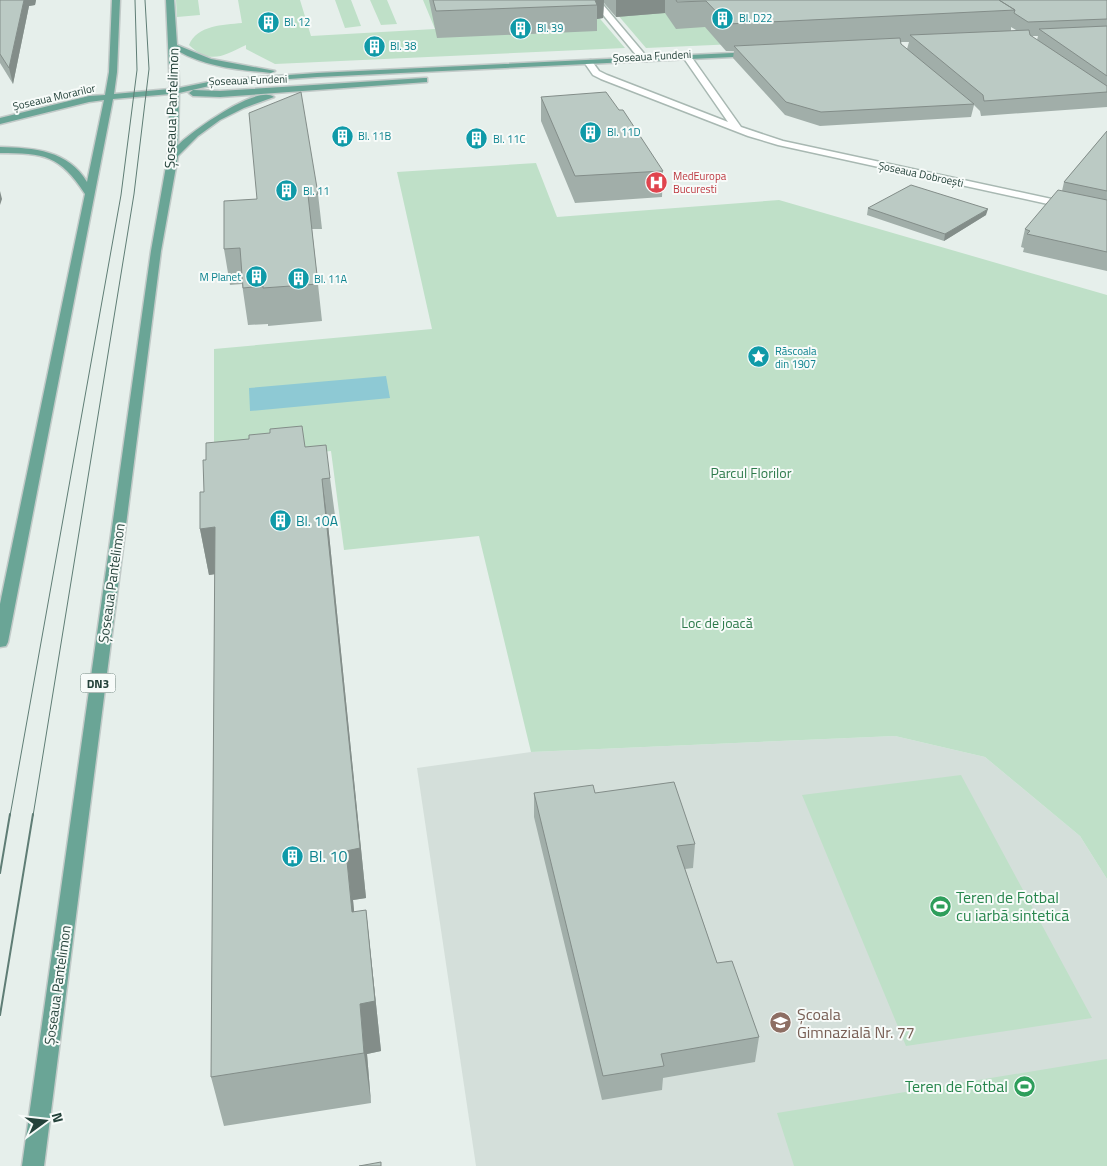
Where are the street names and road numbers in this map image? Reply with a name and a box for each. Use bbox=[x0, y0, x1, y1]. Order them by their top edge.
street label: Șoseaua Fundeni bbox=[612, 46, 692, 66]
street label: Șoseaua Pantelimon bbox=[158, 47, 184, 169]
street label: Șoseaua Fundeni bbox=[208, 71, 288, 89]
street label: Șoseaua Morarilor bbox=[11, 80, 97, 114]
street label: Șoseaua Dobroești bbox=[877, 157, 965, 191]
street label: Șoseaua Pantelimon bbox=[92, 522, 130, 644]
road number: DN3 bbox=[80, 674, 116, 692]
street label: Șoseaua Pantelimon bbox=[38, 924, 76, 1046]

